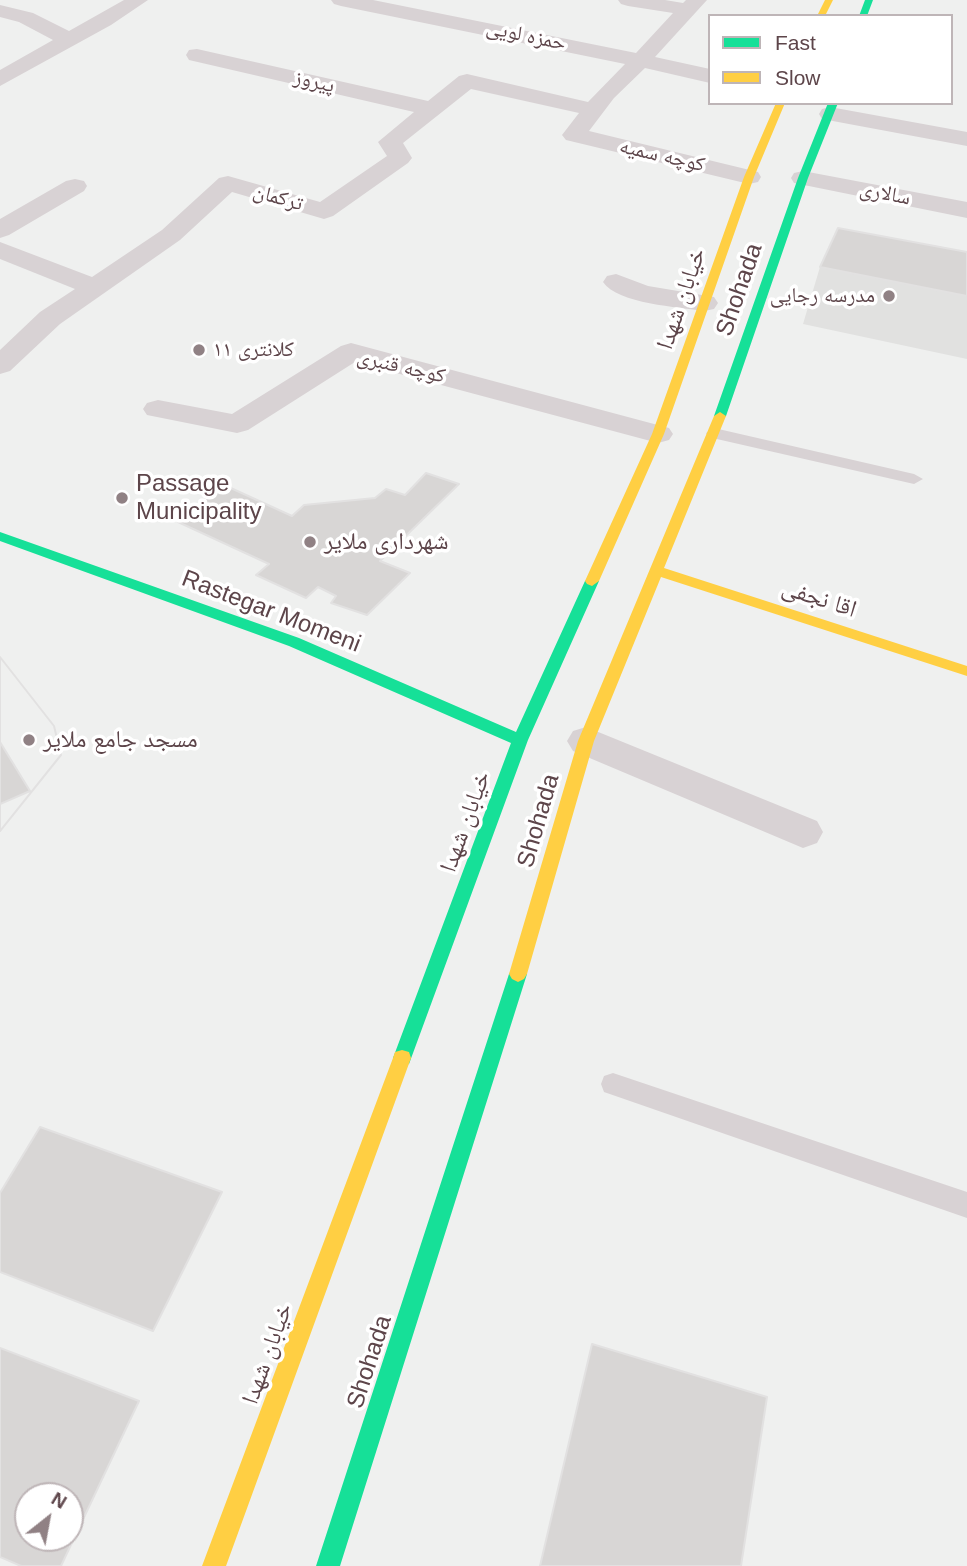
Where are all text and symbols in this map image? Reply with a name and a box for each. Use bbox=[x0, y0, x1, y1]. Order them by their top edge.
legend bbox=[708, 14, 953, 105]
street label: حمزه لویی bbox=[484, 15, 568, 57]
text: Fast bbox=[775, 31, 816, 54]
street label: پیروز bbox=[291, 65, 337, 99]
text: Slow bbox=[775, 66, 821, 89]
street label: کوچه سمیه bbox=[617, 134, 707, 178]
street label: سالاری bbox=[858, 177, 912, 211]
street label: ترکمان bbox=[250, 179, 306, 217]
street label: Shohada bbox=[711, 240, 769, 340]
street label: خیابان شهدا bbox=[651, 244, 713, 354]
place label: مدرسه رجایی bbox=[770, 283, 875, 309]
marker: مدرسه رجایی bbox=[881, 288, 897, 304]
place label: کلانتری ۱۱ bbox=[213, 337, 294, 363]
marker: کلانتری ۱۱ bbox=[191, 342, 207, 358]
street label: کوچه قنبری bbox=[354, 345, 448, 389]
place label: Passage Municipality bbox=[136, 470, 261, 526]
marker: Passage Municipality bbox=[114, 490, 130, 506]
place label: شهرداری ملایر bbox=[324, 528, 449, 556]
marker: شهرداری ملایر bbox=[302, 534, 318, 550]
street label: Rastegar Momeni bbox=[177, 565, 365, 659]
street label: اقا نجفی bbox=[778, 573, 860, 625]
place label: مسجد جامع ملایر bbox=[43, 726, 198, 754]
marker: مسجد جامع ملایر bbox=[21, 732, 37, 748]
street label: خیابان شهدا bbox=[434, 768, 498, 876]
street label: Shohada bbox=[512, 771, 566, 871]
street label: خیابان شهدا bbox=[236, 1300, 300, 1408]
street label: Shohada bbox=[341, 1312, 399, 1412]
north arrow bbox=[14, 1482, 84, 1552]
text: N bbox=[48, 1488, 70, 1513]

